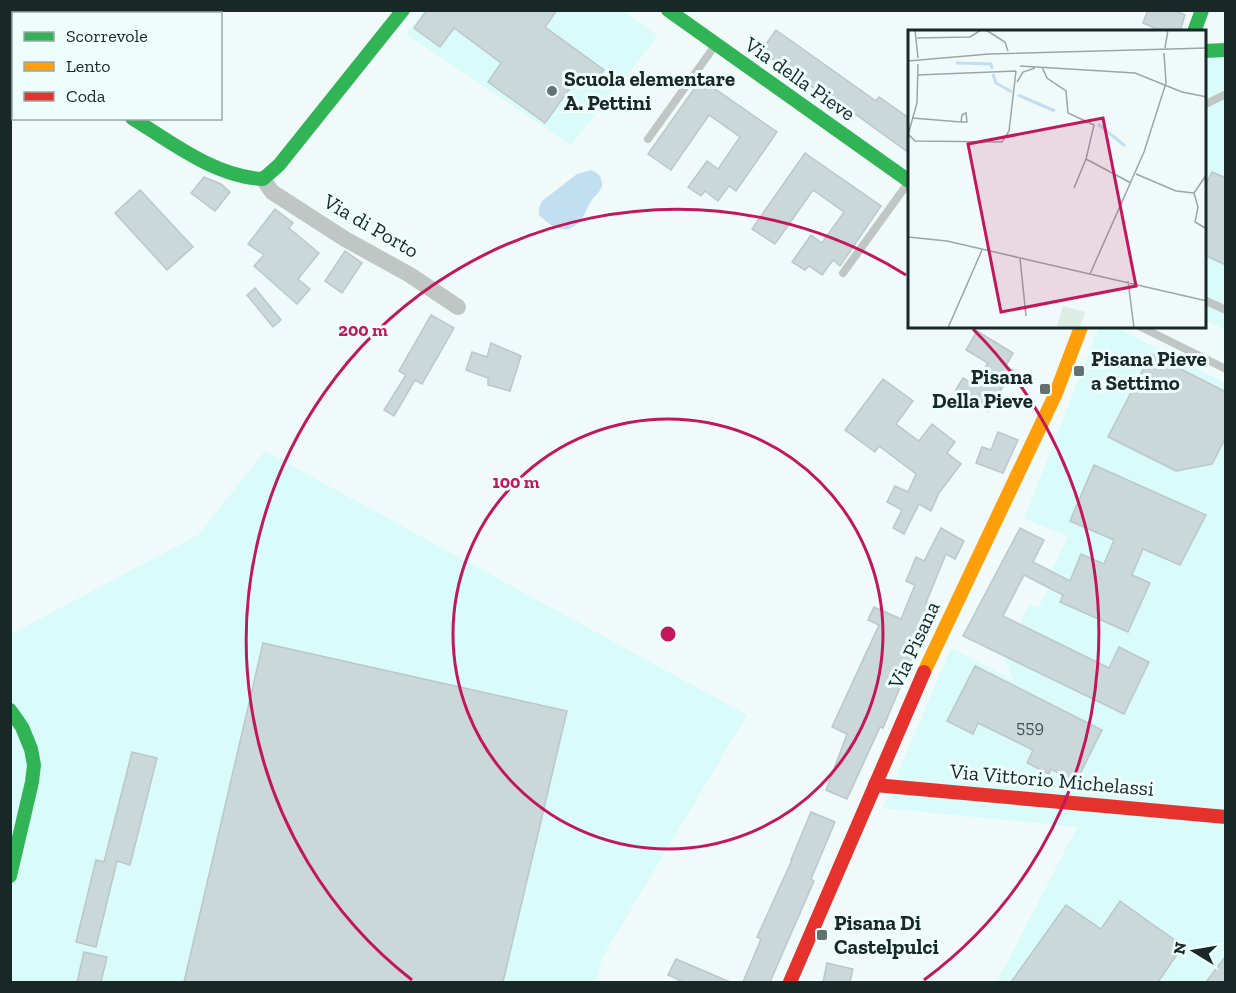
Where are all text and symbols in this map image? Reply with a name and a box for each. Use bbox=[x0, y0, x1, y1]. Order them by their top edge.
legend bbox=[12, 12, 222, 120]
text: Scorrevole bbox=[66, 25, 148, 47]
inset map bbox=[908, 30, 1206, 328]
street label: Via della Pieve bbox=[739, 31, 860, 126]
text: Lento bbox=[66, 55, 111, 77]
place label: Scuola elementare A. Pettini bbox=[564, 66, 735, 115]
marker: Scuola elementare A. Pettini bbox=[545, 84, 559, 98]
text: Coda bbox=[66, 85, 106, 107]
street label: Via di Porto bbox=[318, 188, 423, 263]
text: 200 m bbox=[338, 319, 388, 341]
place label: Pisana Pieve a Settimo bbox=[1091, 346, 1207, 395]
place label: Pisana Della Pieve bbox=[932, 364, 1033, 413]
marker: Pisana Pieve a Settimo bbox=[1072, 364, 1086, 378]
marker: Pisana Della Pieve bbox=[1038, 382, 1052, 396]
text: 100 m bbox=[492, 471, 540, 493]
street label: Via Pisana bbox=[882, 597, 945, 693]
centre of rings bbox=[658, 624, 678, 644]
house number: 559 bbox=[1016, 716, 1044, 738]
street label: Via Vittorio Michelassi bbox=[948, 758, 1155, 801]
place label: Pisana Di Castelpulci bbox=[834, 910, 939, 959]
north arrow bbox=[1164, 921, 1224, 981]
marker: Pisana Di Castelpulci bbox=[815, 928, 829, 942]
text: N bbox=[1169, 940, 1190, 956]

